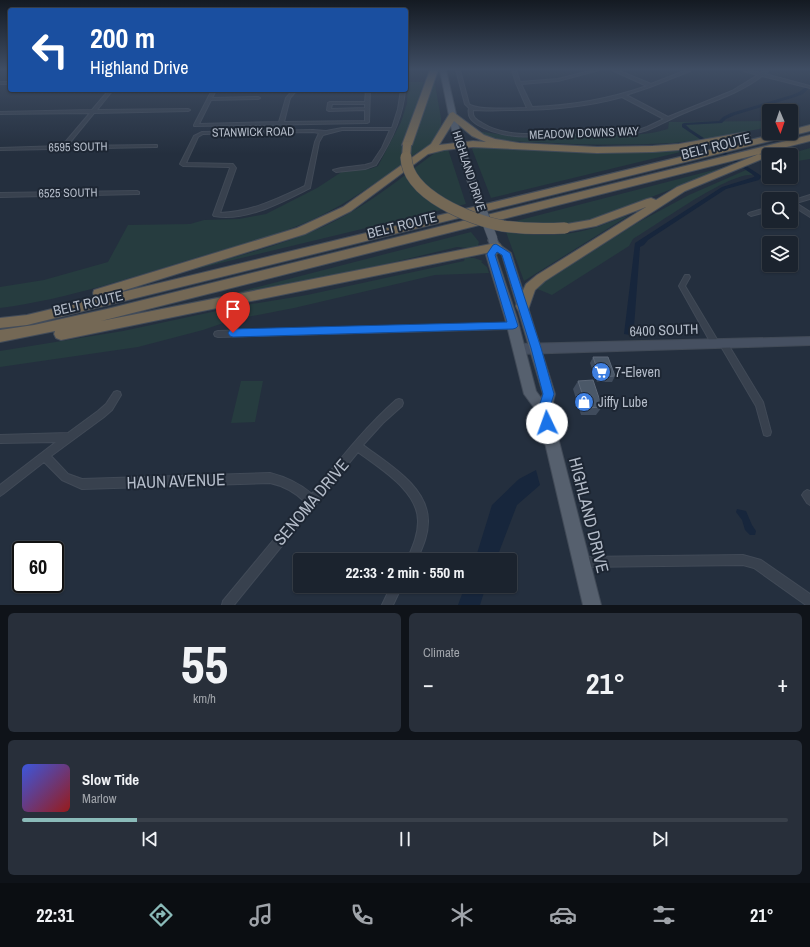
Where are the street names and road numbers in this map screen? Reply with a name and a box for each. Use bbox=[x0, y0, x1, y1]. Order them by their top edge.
street label: STANWICK ROAD bbox=[212, 123, 294, 141]
street label: MEADOW DOWNS WAY bbox=[529, 123, 640, 143]
street label: HIGHLAND DRIVE bbox=[448, 129, 490, 213]
street label: BELT ROUTE bbox=[679, 129, 753, 163]
street label: 6595 SOUTH bbox=[48, 138, 108, 156]
street label: 6525 SOUTH bbox=[38, 184, 98, 202]
street label: BELT ROUTE bbox=[365, 208, 439, 242]
street label: BELT ROUTE bbox=[51, 286, 125, 320]
street label: 6400 SOUTH bbox=[629, 320, 699, 340]
street label: SENOMA DRIVE bbox=[268, 454, 354, 550]
street label: HIGHLAND DRIVE bbox=[564, 455, 615, 575]
street label: HAUN AVENUE bbox=[126, 467, 226, 494]

